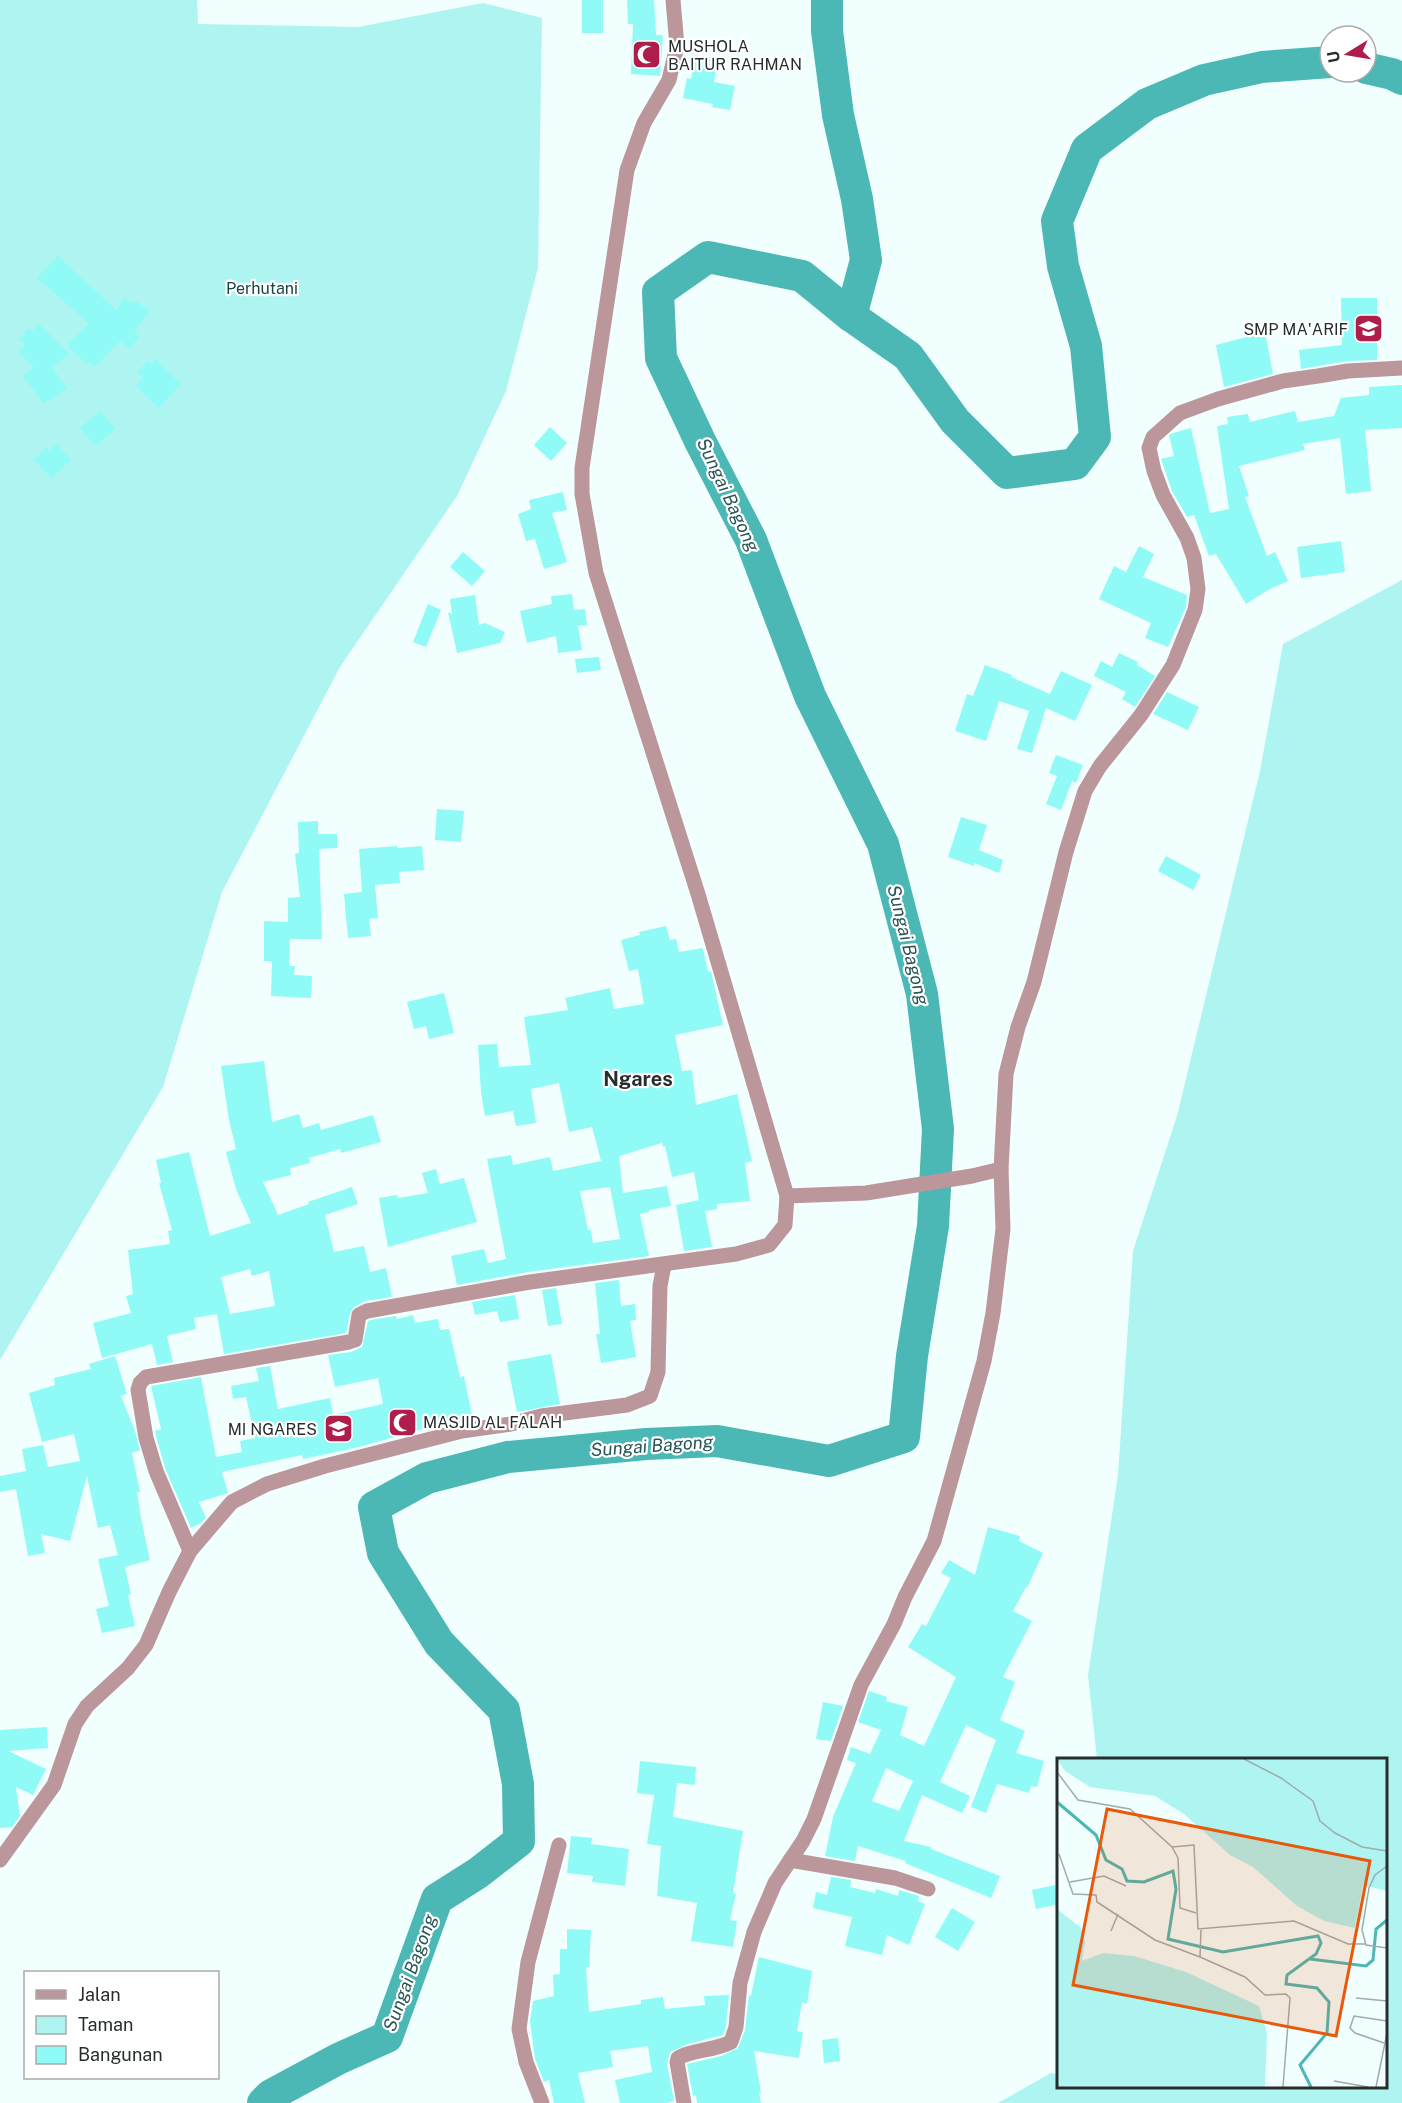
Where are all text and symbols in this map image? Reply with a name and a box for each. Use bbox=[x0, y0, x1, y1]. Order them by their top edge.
north arrow bbox=[1318, 24, 1378, 84]
place label: MUSHOLA BAITUR RAHMAN bbox=[668, 37, 802, 74]
mosque icon: MUSHOLA BAITUR RAHMAN bbox=[631, 39, 663, 71]
text: U bbox=[1323, 49, 1344, 64]
park label: Perhutani bbox=[226, 279, 298, 298]
school or university icon: SMP MA'ARIF bbox=[1353, 313, 1385, 345]
place label: SMP MA'ARIF bbox=[1243, 320, 1348, 339]
water label: Sungai Bagong bbox=[693, 435, 764, 555]
water label: Sungai Bagong bbox=[883, 883, 934, 1007]
district label: Ngares bbox=[603, 1067, 673, 1091]
mosque icon: MASJID AL FALAH bbox=[386, 1406, 418, 1438]
school or university icon: MI NGARES bbox=[322, 1413, 354, 1445]
place label: MASJID AL FALAH bbox=[423, 1413, 562, 1432]
place label: MI NGARES bbox=[228, 1420, 317, 1439]
water label: Sungai Bagong bbox=[590, 1431, 714, 1460]
inset map bbox=[1057, 1758, 1387, 2088]
water label: Sungai Bagong bbox=[379, 1911, 441, 2034]
legend bbox=[24, 1971, 219, 2079]
text: Jalan bbox=[78, 1984, 121, 2005]
text: Taman bbox=[78, 2014, 133, 2035]
text: Bangunan bbox=[78, 2044, 163, 2065]

